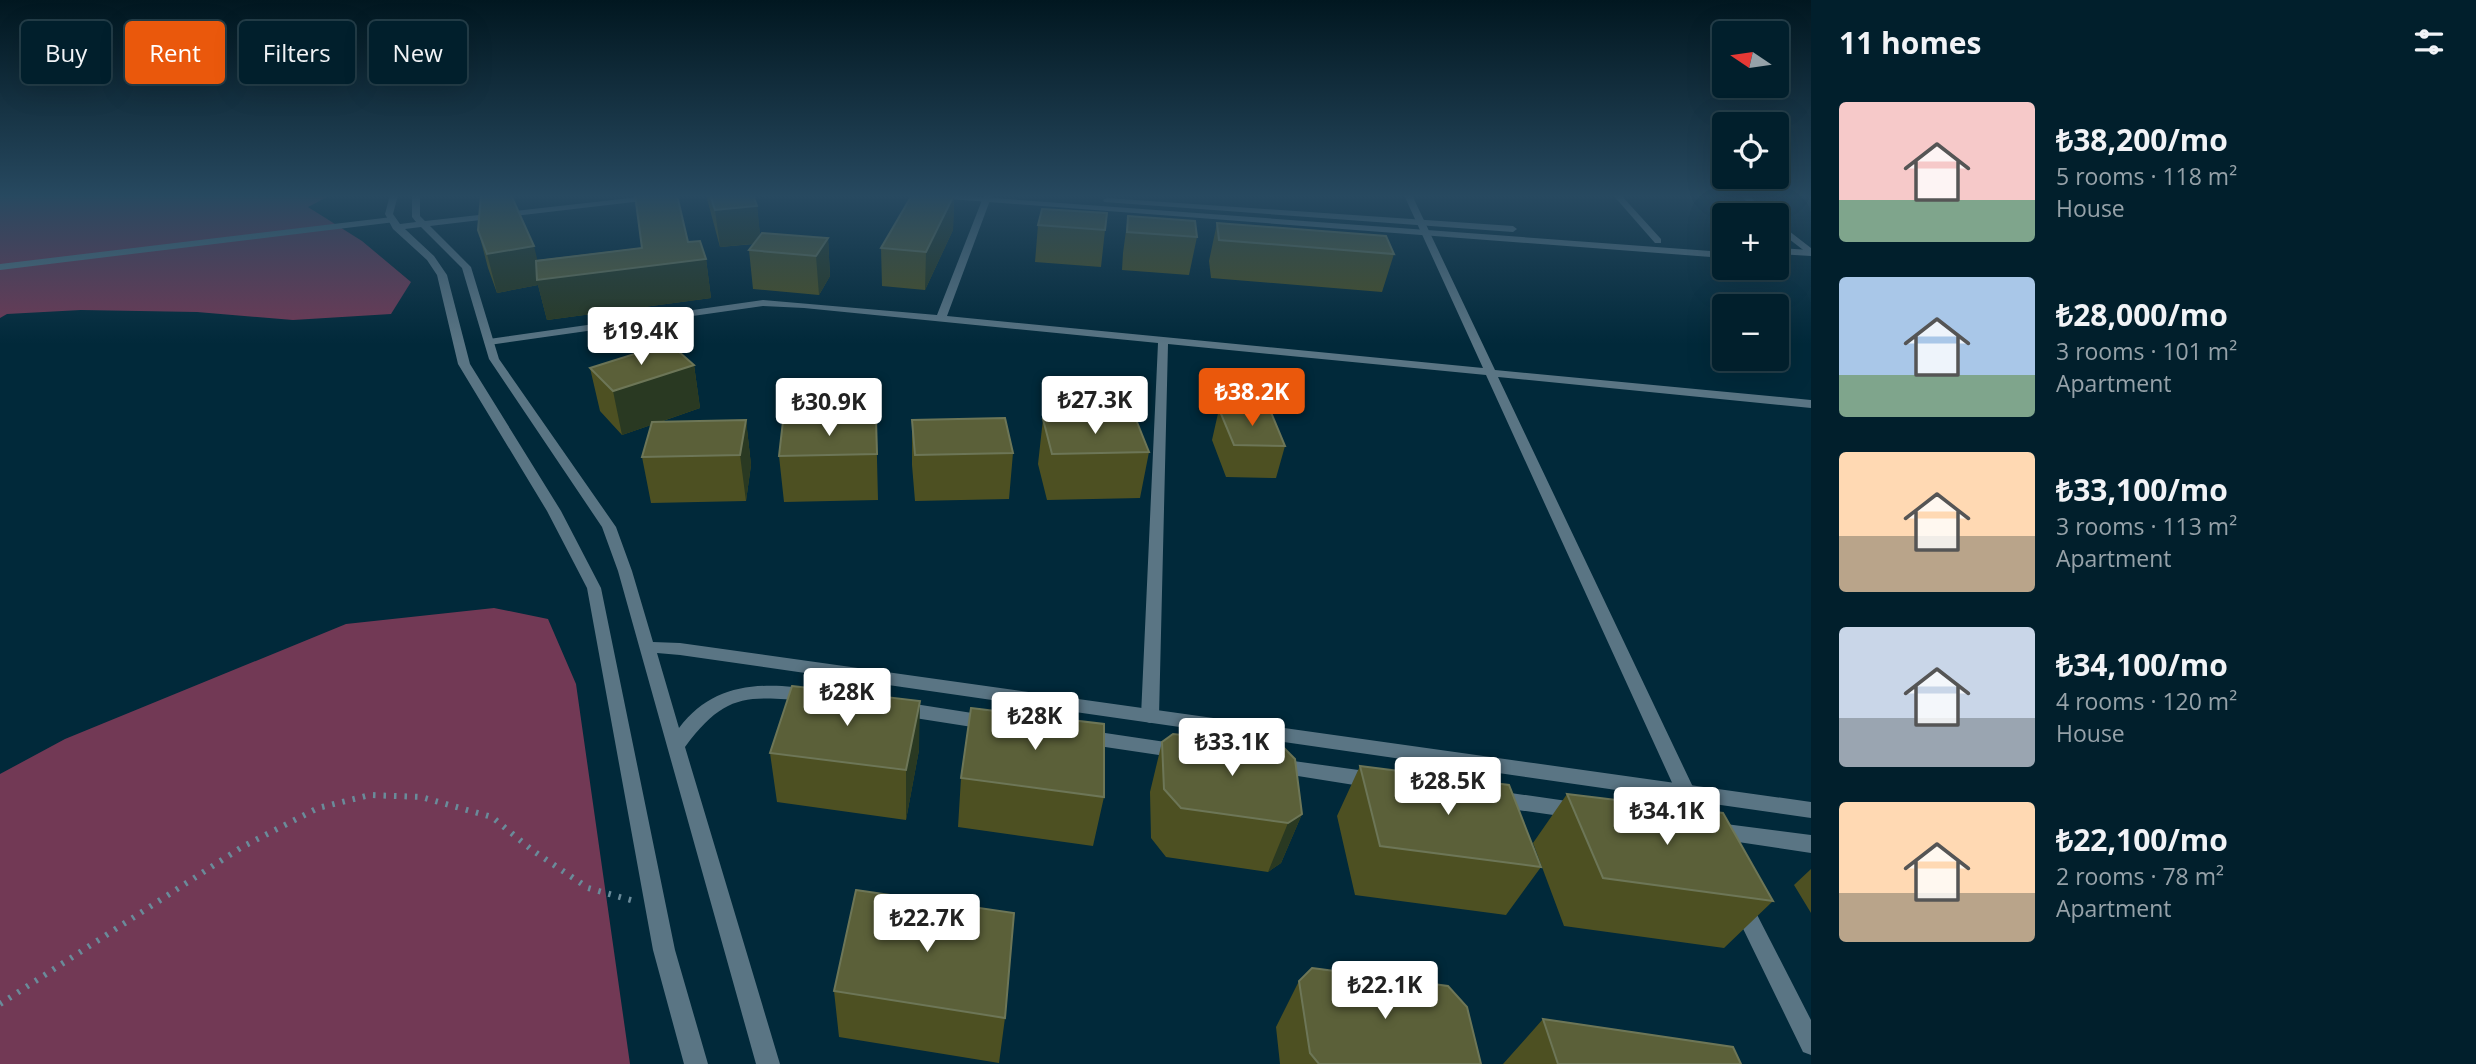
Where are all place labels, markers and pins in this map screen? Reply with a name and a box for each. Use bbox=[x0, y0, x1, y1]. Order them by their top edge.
pin: ₺19.4K bbox=[584, 308, 698, 367]
pin: ₺38.2K bbox=[1195, 368, 1309, 428]
pin: ₺27.3K bbox=[1038, 376, 1152, 436]
pin: ₺30.9K bbox=[772, 378, 886, 438]
pin: ₺28K bbox=[806, 668, 888, 728]
pin: ₺28K bbox=[994, 692, 1076, 752]
pin: ₺33.1K bbox=[1175, 718, 1289, 778]
pin: ₺28.5K bbox=[1391, 758, 1505, 817]
pin: ₺34.1K bbox=[1610, 788, 1724, 847]
pin: ₺22.7K bbox=[870, 894, 984, 954]
pin: ₺22.1K bbox=[1328, 962, 1442, 1021]

